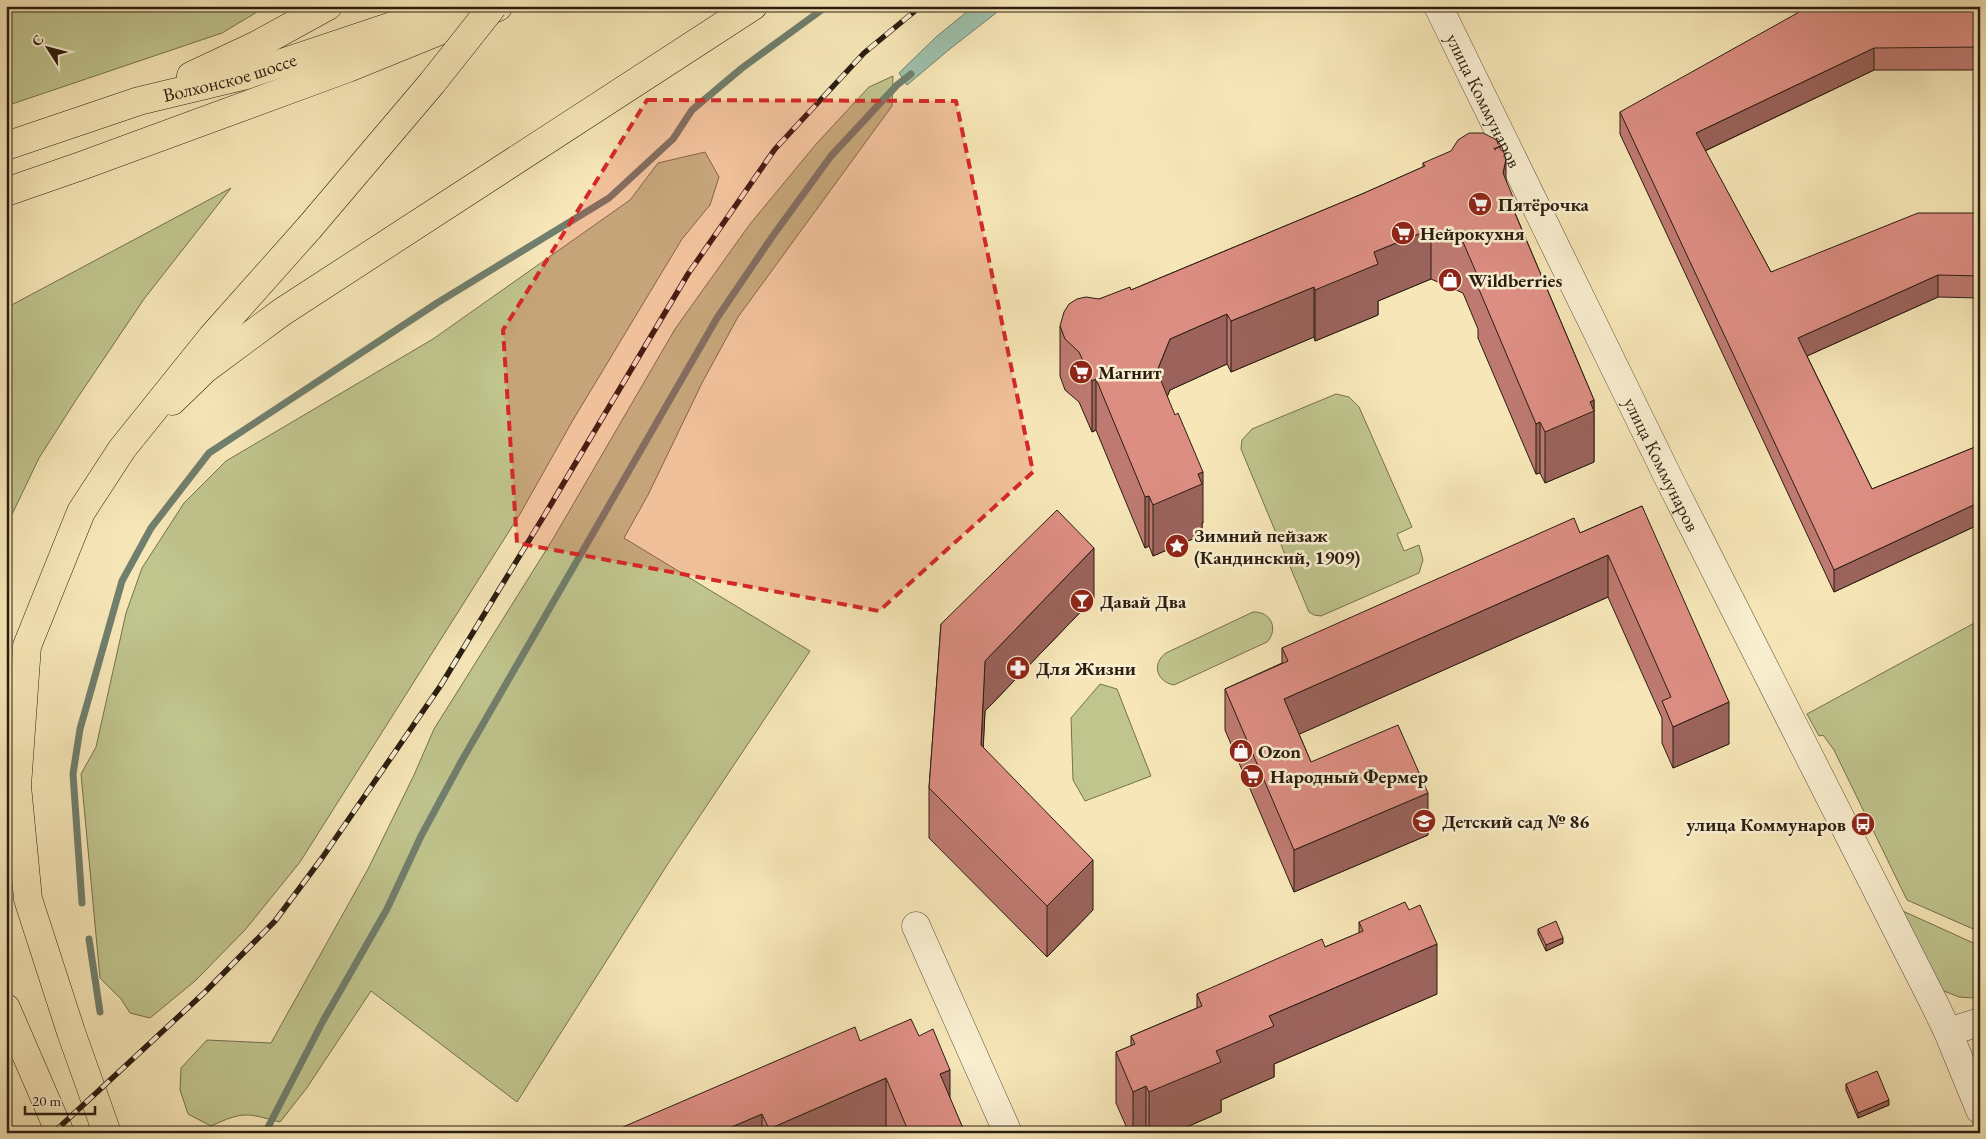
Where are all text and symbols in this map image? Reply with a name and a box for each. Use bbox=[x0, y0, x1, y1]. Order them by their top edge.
north arrow bbox=[22, 22, 72, 72]
street label: улица Коммунаров bbox=[1440, 29, 1527, 172]
text: С bbox=[27, 31, 48, 50]
street label: Волхонское шоссе bbox=[160, 47, 300, 108]
supermarket icon: Пятёрочка bbox=[1467, 191, 1493, 217]
place label: Пятёрочка bbox=[1498, 192, 1590, 217]
supermarket icon: Нейрокухня bbox=[1390, 220, 1416, 246]
place label: Нейрокухня bbox=[1420, 221, 1525, 246]
shop icon: Wildberries bbox=[1437, 267, 1463, 293]
place label: Wildberries bbox=[1468, 268, 1563, 293]
supermarket icon: Магнит bbox=[1068, 359, 1094, 385]
place label: Магнит bbox=[1098, 360, 1162, 385]
street label: улица Коммунаров bbox=[1618, 393, 1705, 536]
place label: Зимний пейзаж (Кандинский, 1909) bbox=[1194, 523, 1361, 570]
place icon: Зимний пейзаж (Кандинский, 1909) bbox=[1164, 533, 1190, 559]
bar icon: Давай Два bbox=[1069, 588, 1095, 614]
place label: Давай Два bbox=[1100, 589, 1187, 614]
pharmacy icon: Для Жизни bbox=[1005, 655, 1031, 681]
place label: Для Жизни bbox=[1036, 656, 1136, 681]
shop icon: Ozon bbox=[1228, 738, 1254, 764]
place label: Ozon bbox=[1258, 739, 1301, 764]
supermarket icon: Народный Фермер bbox=[1239, 763, 1265, 789]
place label: Народный Фермер bbox=[1270, 764, 1429, 789]
school or university icon: Детский сад № 86 bbox=[1411, 808, 1437, 834]
place label: Детский сад № 86 bbox=[1442, 809, 1589, 834]
bus stop icon: улица Коммунаров bbox=[1850, 811, 1876, 837]
place label: улица Коммунаров bbox=[1686, 812, 1846, 837]
scale bar bbox=[25, 1084, 95, 1116]
text: 20 m bbox=[32, 1091, 61, 1110]

